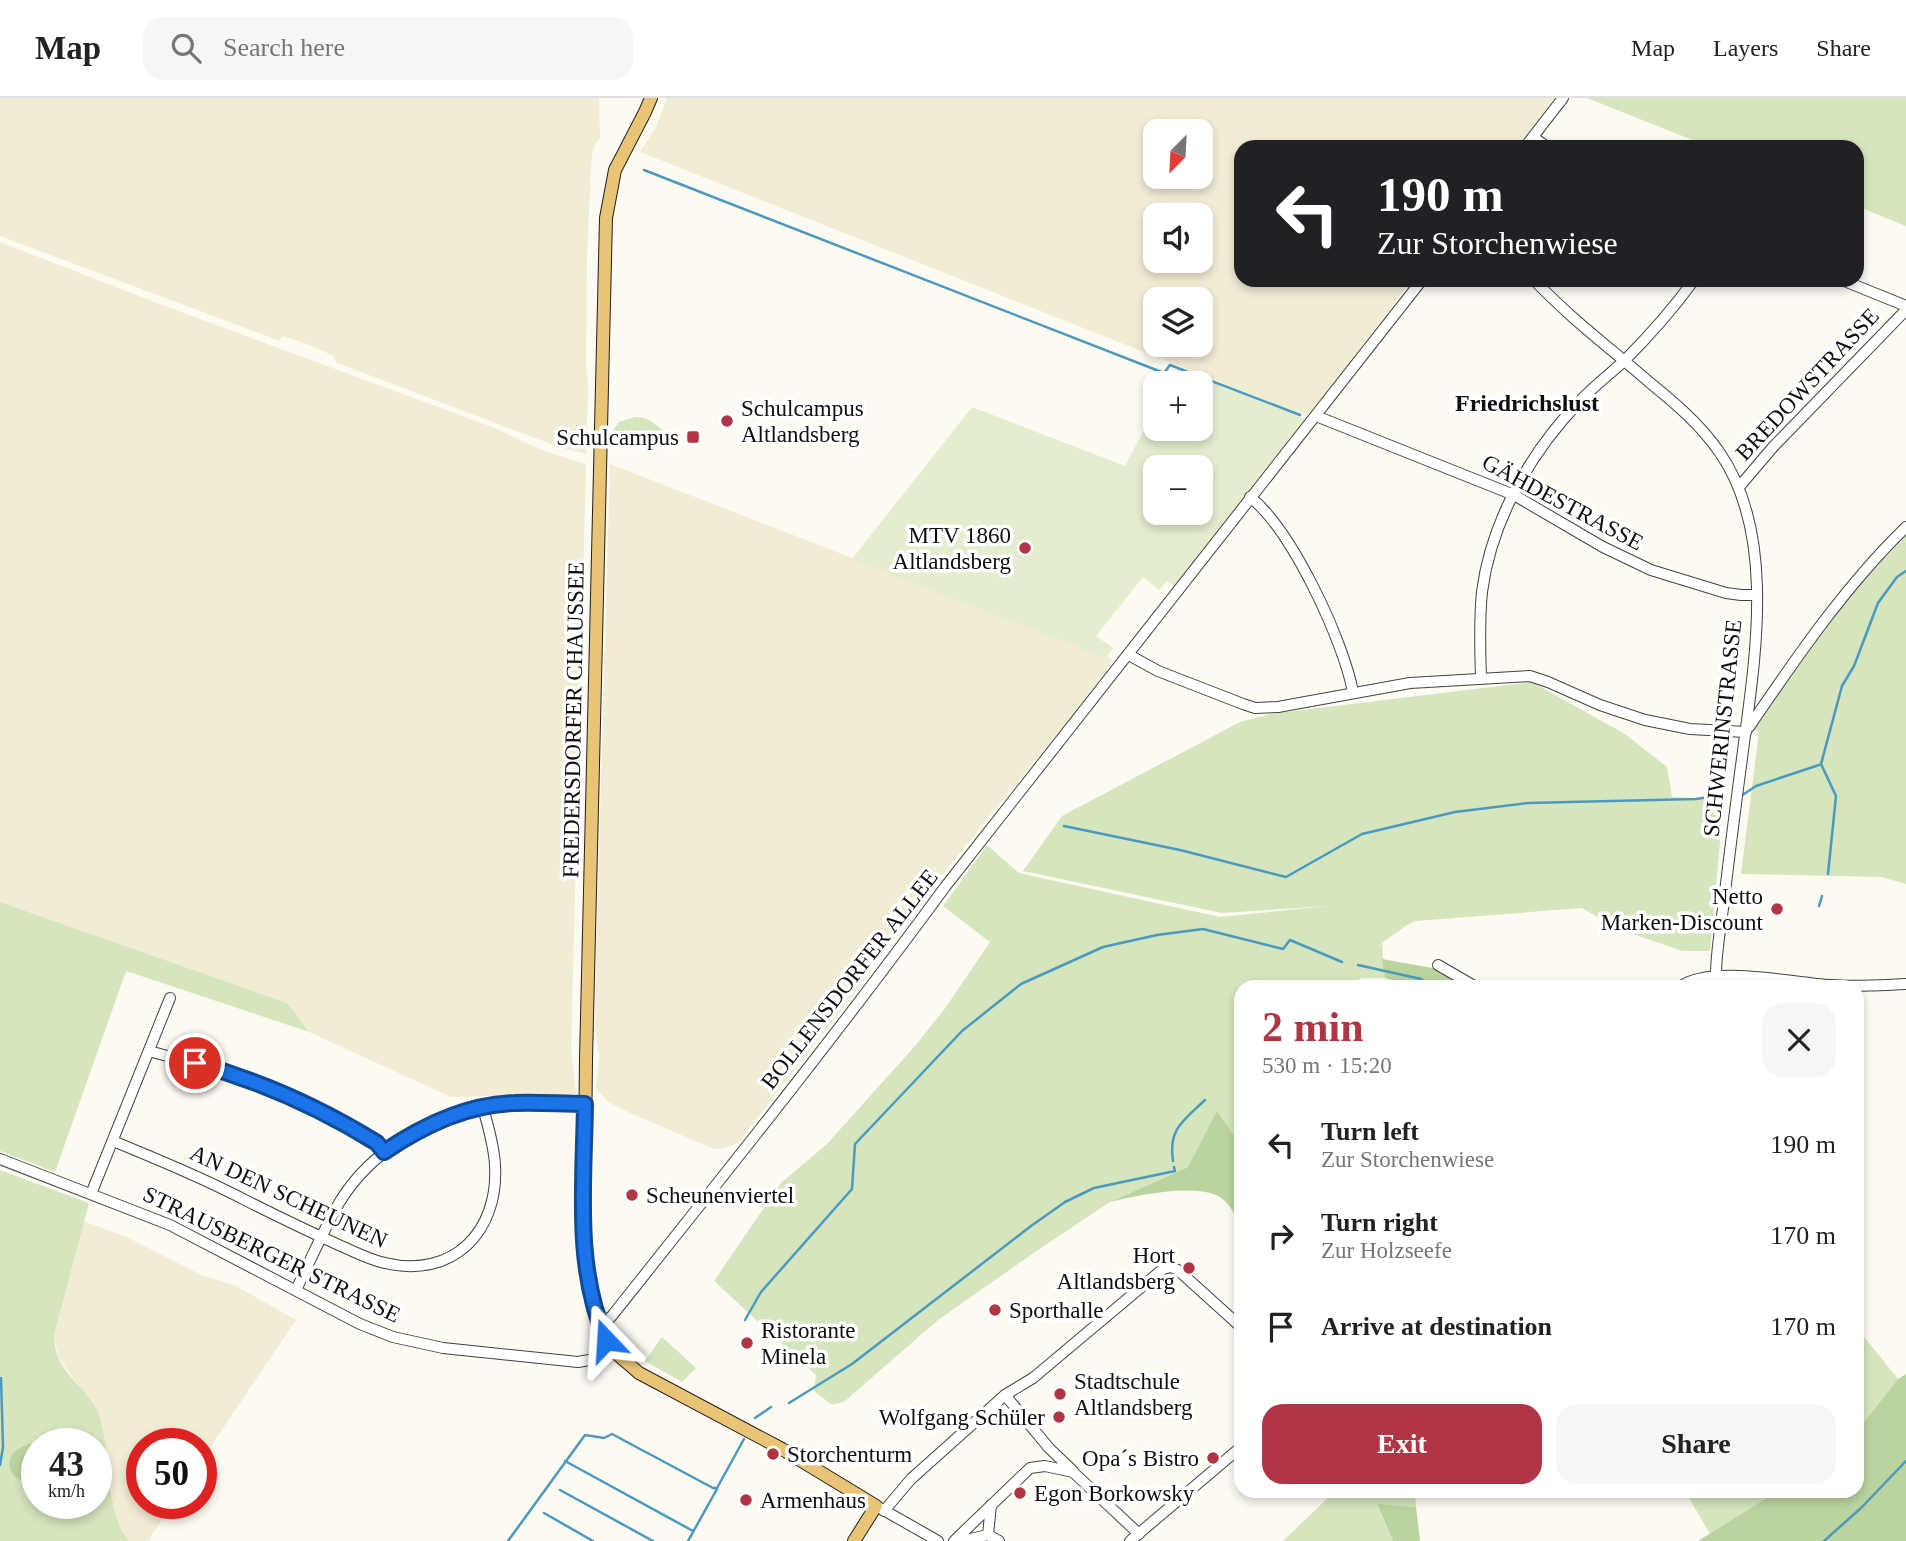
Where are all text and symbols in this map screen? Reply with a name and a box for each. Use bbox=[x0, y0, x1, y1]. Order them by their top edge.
search box bbox=[143, 17, 633, 80]
icon: search bbox=[167, 29, 205, 67]
text: Map bbox=[35, 30, 101, 66]
text: Search here bbox=[223, 33, 345, 62]
text: Map bbox=[1631, 35, 1675, 61]
text: Layers bbox=[1713, 35, 1778, 61]
text: Share bbox=[1816, 35, 1871, 61]
north arrow bbox=[1143, 119, 1213, 189]
map controls bbox=[1143, 119, 1213, 525]
text: 190 m bbox=[1377, 167, 1504, 222]
icon: left bbox=[1262, 168, 1353, 259]
button: sound bbox=[1143, 203, 1213, 273]
text: Zur Storchenwiese bbox=[1377, 225, 1618, 261]
button: layers bbox=[1143, 287, 1213, 357]
street label: BREDOWSTRASSE bbox=[1731, 303, 1884, 465]
button: + bbox=[1143, 371, 1213, 441]
district label: Friedrichslust bbox=[1455, 390, 1599, 416]
place label: Schulcampus Altlandsberg bbox=[741, 396, 864, 447]
marker: Schulcampus Altlandsberg bbox=[719, 413, 735, 429]
place label: Schulcampus bbox=[556, 425, 679, 450]
marker: Schulcampus bbox=[685, 429, 701, 445]
street label: GÄHDESTRASSE bbox=[1478, 449, 1648, 555]
button: − bbox=[1143, 455, 1213, 525]
place label: MTV 1860 Altlandsberg bbox=[893, 523, 1011, 574]
marker: MTV 1860 Altlandsberg bbox=[1017, 540, 1033, 556]
street label: FREDERSDORFER CHAUSSEE bbox=[558, 562, 589, 878]
street label: SCHWERINSTRASSE bbox=[1699, 618, 1746, 838]
street label: BOLLENSDORFER ALLEE bbox=[756, 865, 943, 1094]
place label: Netto Marken-Discount bbox=[1601, 884, 1764, 935]
marker: Netto Marken-Discount bbox=[1769, 901, 1785, 917]
button: close bbox=[1762, 1003, 1836, 1077]
text: 2 min bbox=[1262, 1004, 1364, 1050]
pin bbox=[165, 1033, 225, 1093]
icon: arrive bbox=[176, 1044, 214, 1082]
text: 530 m · 15:20 bbox=[1262, 1053, 1392, 1078]
text: Turn left bbox=[1321, 1117, 1419, 1146]
icon: left bbox=[1262, 1126, 1300, 1164]
text: 190 m bbox=[1770, 1130, 1836, 1159]
street label: AN DEN SCHEUNEN bbox=[186, 1140, 392, 1253]
text: Zur Storchenwiese bbox=[1321, 1147, 1494, 1172]
street label: STRAUSBERGER STRASSE bbox=[139, 1181, 404, 1328]
place label: Scheunenviertel bbox=[646, 1183, 794, 1208]
marker: Scheunenviertel bbox=[624, 1187, 640, 1203]
text: Turn right bbox=[1321, 1208, 1438, 1237]
icon: right bbox=[1262, 1217, 1300, 1255]
text: 170 m bbox=[1770, 1221, 1836, 1250]
text: Zur Holzseefe bbox=[1321, 1238, 1452, 1263]
place label: Hort Altlandsberg bbox=[1057, 1243, 1176, 1294]
marker: Hort Altlandsberg bbox=[1181, 1260, 1197, 1276]
place label: Sporthalle bbox=[1009, 1298, 1104, 1323]
marker: Sporthalle bbox=[987, 1302, 1003, 1318]
position arrow bbox=[569, 1303, 643, 1377]
icon: arrive bbox=[1262, 1308, 1300, 1346]
text: Arrive at destination bbox=[1321, 1312, 1552, 1341]
text: 170 m bbox=[1770, 1312, 1836, 1341]
place label: Ristorante Minela bbox=[761, 1318, 856, 1369]
marker: Ristorante Minela bbox=[739, 1335, 755, 1351]
place label: Stadtschule Altlandsberg bbox=[1074, 1369, 1193, 1420]
marker: Stadtschule Altlandsberg bbox=[1052, 1386, 1068, 1402]
button: Exit bbox=[1262, 1404, 1542, 1484]
button: Share bbox=[1556, 1404, 1836, 1484]
place label: Wolfgang Schüler bbox=[879, 1405, 1045, 1430]
marker: Wolfgang Schüler bbox=[1051, 1409, 1067, 1425]
speed limit sign: 50 bbox=[126, 1428, 217, 1519]
place label: Storchenturm bbox=[787, 1442, 912, 1467]
text: 43 bbox=[49, 1445, 84, 1484]
marker: Storchenturm bbox=[765, 1446, 781, 1462]
place label: Opa´s Bistro bbox=[1082, 1446, 1199, 1471]
marker: Opa´s Bistro bbox=[1205, 1450, 1221, 1466]
text: km/h bbox=[48, 1481, 85, 1501]
place label: Egon Borkowsky bbox=[1034, 1481, 1195, 1506]
marker: Egon Borkowsky bbox=[1012, 1485, 1028, 1501]
place label: Armenhaus bbox=[760, 1488, 866, 1513]
marker: Armenhaus bbox=[738, 1492, 754, 1508]

